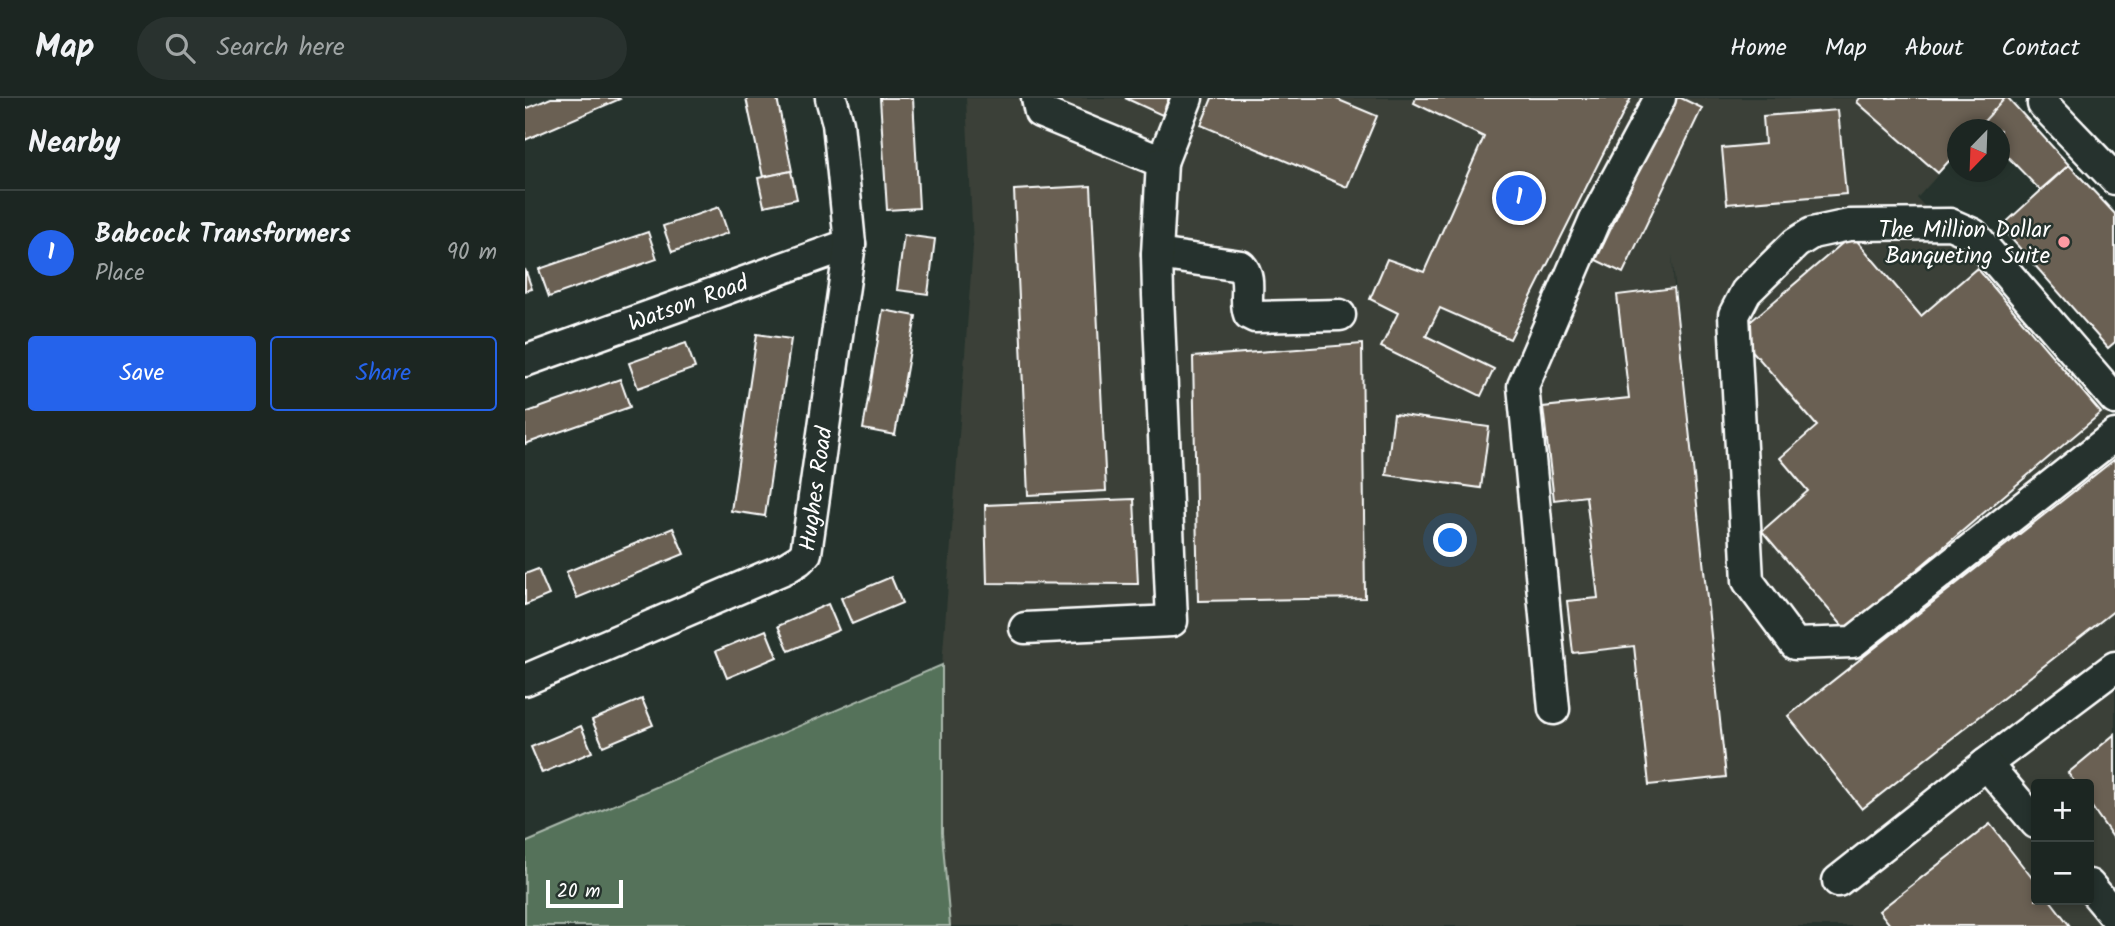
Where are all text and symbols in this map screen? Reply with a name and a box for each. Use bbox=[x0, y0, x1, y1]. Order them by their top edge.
search box bbox=[137, 17, 627, 80]
text: Map bbox=[35, 22, 95, 75]
text: Search here bbox=[217, 27, 345, 69]
icon: search bbox=[161, 29, 199, 67]
text: Home bbox=[1730, 29, 1787, 68]
text: Map bbox=[1825, 29, 1867, 68]
text: About bbox=[1905, 29, 1963, 68]
text: Contact bbox=[2001, 29, 2080, 68]
north arrow bbox=[1947, 119, 2010, 182]
text: Nearby bbox=[28, 120, 120, 168]
pin: 1 bbox=[1496, 172, 1542, 224]
place label: The Million Dollar Banqueting Suite bbox=[1879, 213, 2051, 275]
text: Babcock Transformers bbox=[95, 214, 351, 256]
marker: The Million Dollar Banqueting Suite bbox=[2056, 234, 2072, 250]
text: 1 bbox=[48, 235, 54, 271]
text: 90 m bbox=[447, 235, 497, 271]
text: Place bbox=[95, 256, 145, 292]
street label: Watson Road bbox=[623, 266, 754, 342]
button: Save bbox=[28, 336, 256, 411]
button: Share bbox=[270, 336, 497, 411]
street label: Hughes Road bbox=[790, 424, 844, 554]
your location bbox=[1433, 523, 1467, 557]
map controls bbox=[2031, 779, 2094, 905]
button: + bbox=[2031, 779, 2094, 842]
button: − bbox=[2031, 842, 2094, 905]
scale bar bbox=[546, 877, 623, 909]
text: 20 m bbox=[557, 877, 600, 907]

